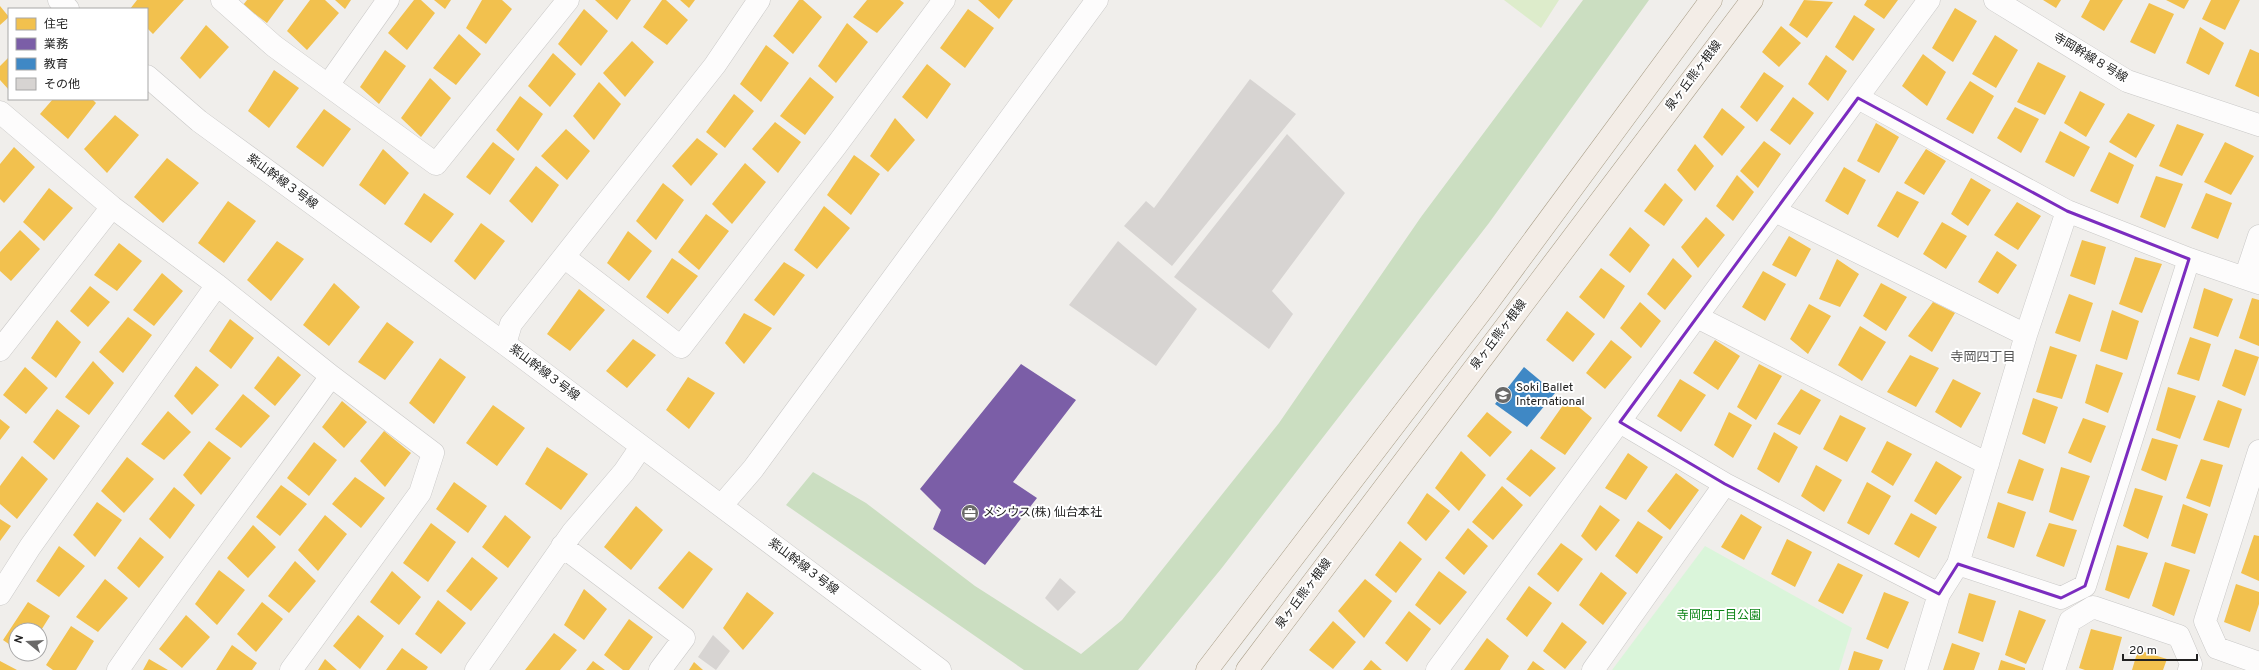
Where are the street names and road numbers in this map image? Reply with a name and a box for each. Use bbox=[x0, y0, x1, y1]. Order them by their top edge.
street label: 寺岡幹線８号線 bbox=[2050, 30, 2130, 86]
street label: 泉ヶ丘熊ヶ根線 bbox=[1662, 38, 1726, 114]
street label: 紫山幹線３号線 bbox=[243, 151, 321, 213]
street label: 泉ヶ丘熊ヶ根線 bbox=[1467, 297, 1531, 373]
street label: 紫山幹線３号線 bbox=[506, 341, 582, 405]
street label: 紫山幹線３号線 bbox=[765, 535, 841, 599]
street label: 泉ヶ丘熊ヶ根線 bbox=[1272, 556, 1336, 632]

